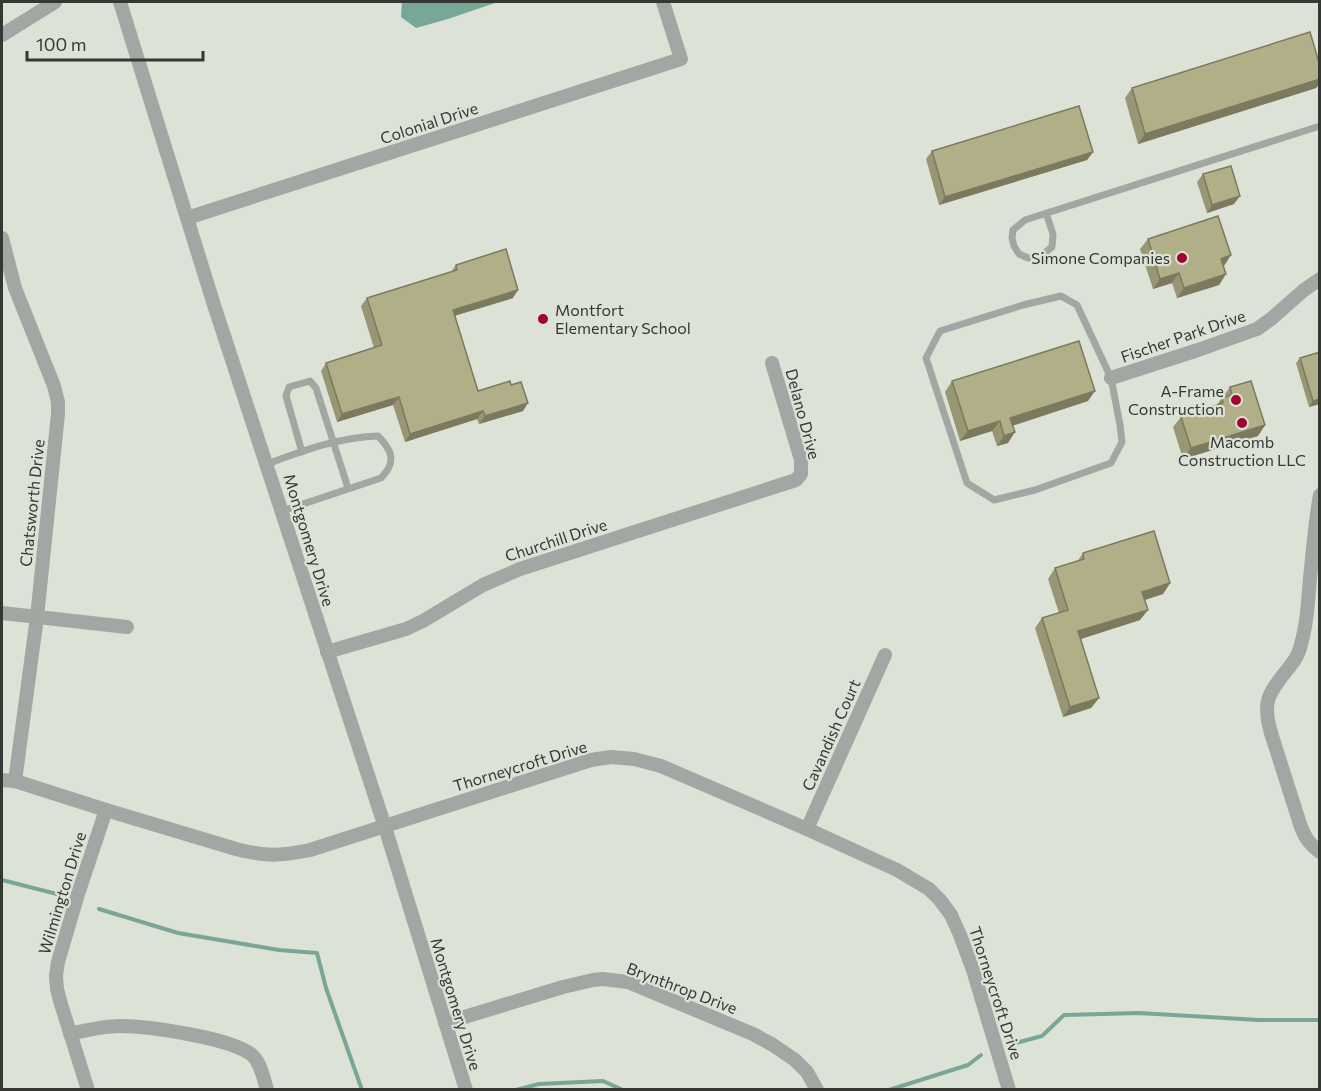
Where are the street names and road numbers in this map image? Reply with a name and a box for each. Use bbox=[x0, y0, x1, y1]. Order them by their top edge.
street label: Colonial Drive bbox=[378, 98, 480, 147]
street label: Fischer Park Drive bbox=[1118, 305, 1248, 366]
street label: Delano Drive bbox=[782, 366, 825, 461]
street label: Chatsworth Drive bbox=[15, 438, 48, 568]
street label: Montgomery Drive bbox=[280, 471, 339, 608]
street label: Churchill Drive bbox=[502, 514, 609, 565]
street label: Cavandish Court bbox=[797, 676, 864, 793]
street label: Thorneycroft Drive bbox=[451, 736, 589, 795]
street label: Wilmington Drive bbox=[34, 829, 89, 956]
street label: Thorneycroft Drive bbox=[966, 924, 1027, 1062]
street label: Montgomery Drive bbox=[427, 935, 486, 1072]
street label: Brynthrop Drive bbox=[624, 958, 740, 1017]

